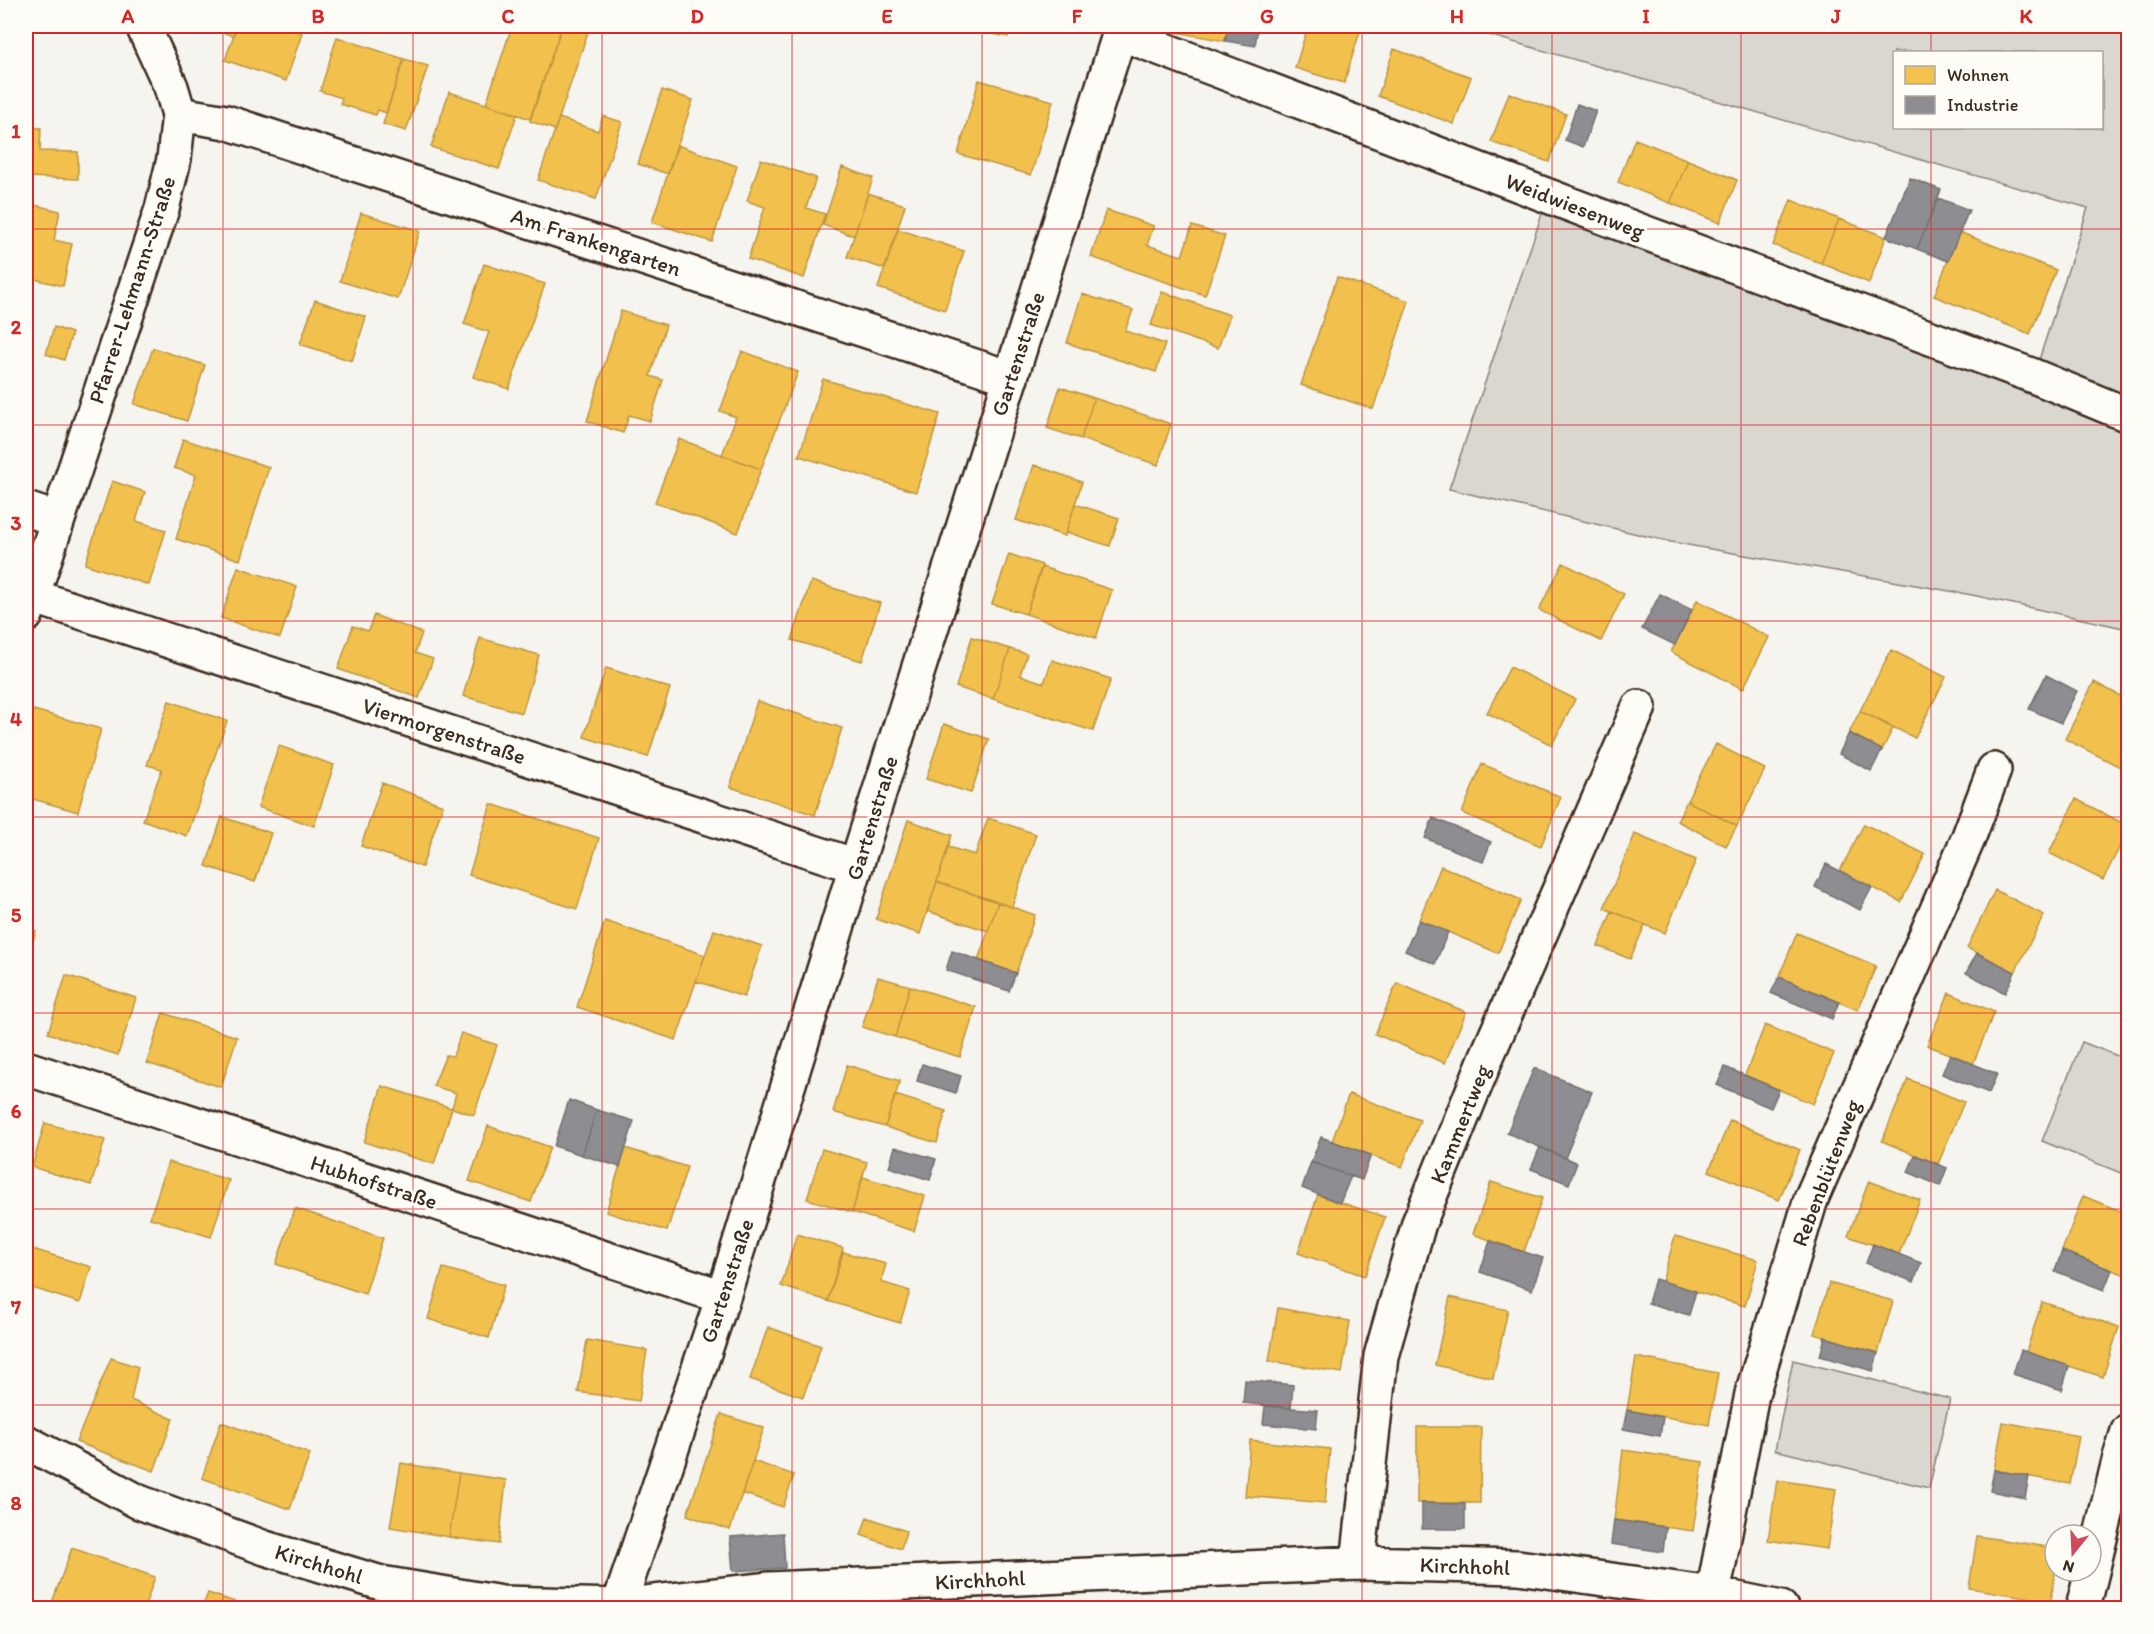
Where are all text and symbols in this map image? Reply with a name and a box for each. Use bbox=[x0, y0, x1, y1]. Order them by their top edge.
text: A bbox=[121, 4, 135, 28]
text: B bbox=[312, 4, 325, 28]
text: C bbox=[502, 4, 515, 28]
text: D bbox=[690, 4, 704, 28]
text: E bbox=[881, 4, 893, 28]
text: F bbox=[1072, 4, 1083, 28]
text: G bbox=[1260, 4, 1274, 28]
text: H bbox=[1450, 4, 1464, 28]
text: I bbox=[1642, 4, 1650, 28]
text: J bbox=[1830, 4, 1841, 28]
text: K bbox=[2020, 4, 2034, 28]
legend bbox=[1893, 51, 2103, 129]
text: Wohnen bbox=[1947, 64, 2009, 86]
text: Industrie bbox=[1947, 94, 2018, 116]
text: 1 bbox=[11, 119, 21, 143]
street label: Weidwiesenweg bbox=[1502, 167, 1649, 245]
street label: Pfarrer-Lehmann-Straße bbox=[82, 173, 182, 407]
street label: Am Frankengarten bbox=[508, 202, 685, 282]
street label: Gartenstraße bbox=[985, 289, 1051, 419]
text: 2 bbox=[11, 315, 22, 339]
text: 3 bbox=[11, 511, 22, 535]
street label: Viermorgenstraße bbox=[359, 692, 529, 770]
text: 4 bbox=[10, 707, 22, 731]
street label: Gartenstraße bbox=[840, 753, 904, 883]
text: 5 bbox=[11, 903, 22, 927]
street label: Kammertweg bbox=[1424, 1060, 1496, 1187]
street label: Rebenblütenweg bbox=[1786, 1095, 1867, 1250]
text: 6 bbox=[11, 1099, 22, 1123]
street label: Hubhofstraße bbox=[307, 1149, 441, 1215]
street label: Gartenstraße bbox=[694, 1216, 760, 1346]
text: 7 bbox=[10, 1295, 21, 1319]
text: 8 bbox=[11, 1491, 22, 1515]
north arrow bbox=[2043, 1523, 2103, 1583]
street label: Kirchhohl bbox=[272, 1538, 366, 1590]
street label: Kirchhohl bbox=[1419, 1551, 1511, 1581]
text: N bbox=[2060, 1556, 2077, 1577]
street label: Kirchhohl bbox=[934, 1564, 1026, 1596]

